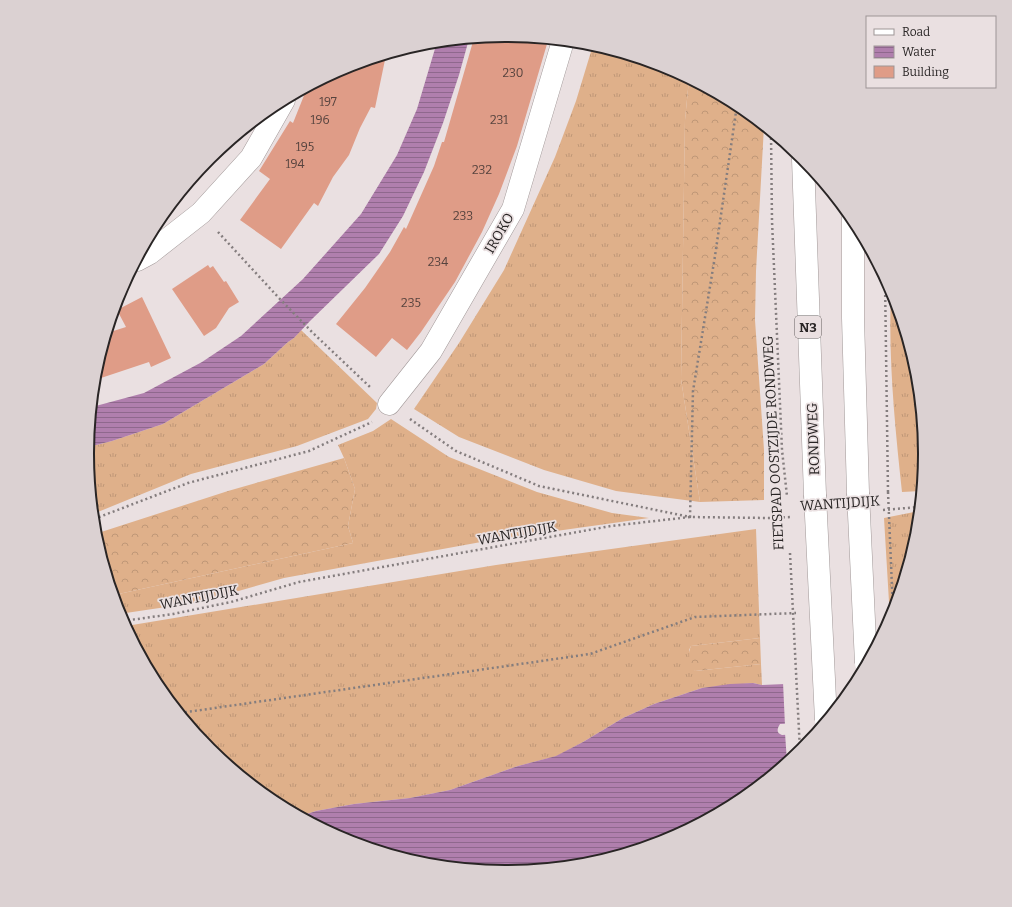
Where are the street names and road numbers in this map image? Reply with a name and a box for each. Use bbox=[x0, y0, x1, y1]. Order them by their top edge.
street label: IROKO bbox=[481, 210, 518, 257]
road number: N3 bbox=[795, 316, 821, 338]
street label: FIETSPAD OOSTZIJDE RONDWEG bbox=[759, 335, 788, 551]
street label: RONDWEG bbox=[804, 402, 823, 476]
street label: WANTIJDIJK bbox=[799, 492, 881, 515]
street label: WANTIJDIJK bbox=[476, 518, 558, 549]
street label: WANTIJDIJK bbox=[158, 581, 240, 613]

